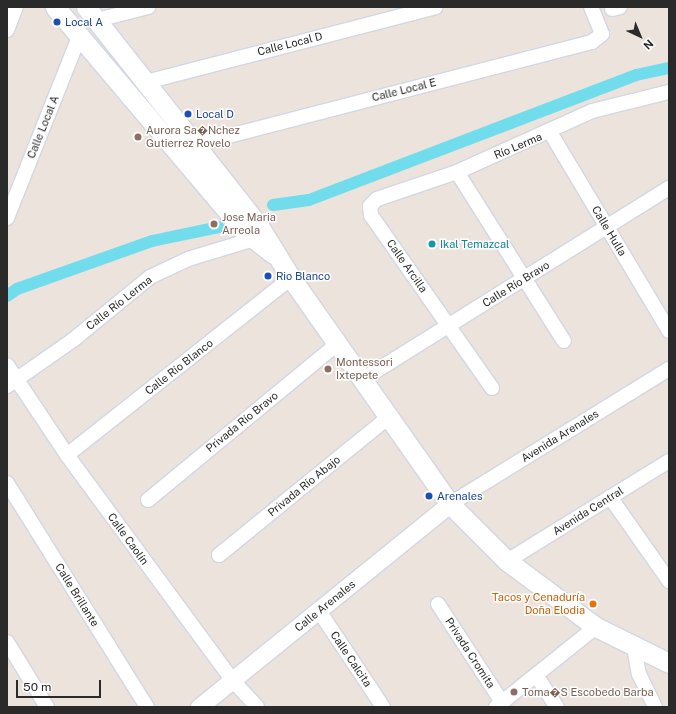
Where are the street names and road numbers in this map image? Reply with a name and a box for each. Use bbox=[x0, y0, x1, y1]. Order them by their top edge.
street label: Calle Local D bbox=[256, 30, 324, 58]
street label: Calle Local E bbox=[370, 76, 438, 104]
street label: Calle Local A bbox=[24, 94, 62, 160]
street label: Río Lerma bbox=[492, 130, 544, 162]
street label: Calle Hulla bbox=[589, 204, 629, 258]
street label: Calle Arcilla bbox=[384, 237, 430, 295]
street label: Calle Río Bravo bbox=[480, 258, 552, 310]
street label: Calle Río Lerma bbox=[83, 273, 155, 333]
street label: Calle Río Blanco bbox=[142, 336, 216, 398]
street label: Privada Río Bravo bbox=[203, 389, 281, 455]
street label: Avenida Arenales bbox=[519, 407, 601, 465]
street label: Privada Río Abajo bbox=[265, 453, 343, 519]
street label: Avenida Central bbox=[550, 484, 626, 538]
street label: Calle Caolín bbox=[105, 510, 151, 568]
street label: Calle Brillante bbox=[52, 561, 102, 629]
street label: Calle Arenales bbox=[292, 578, 358, 634]
street label: Privada Cromita bbox=[442, 615, 498, 691]
street label: Calle Calcita bbox=[328, 629, 374, 689]

